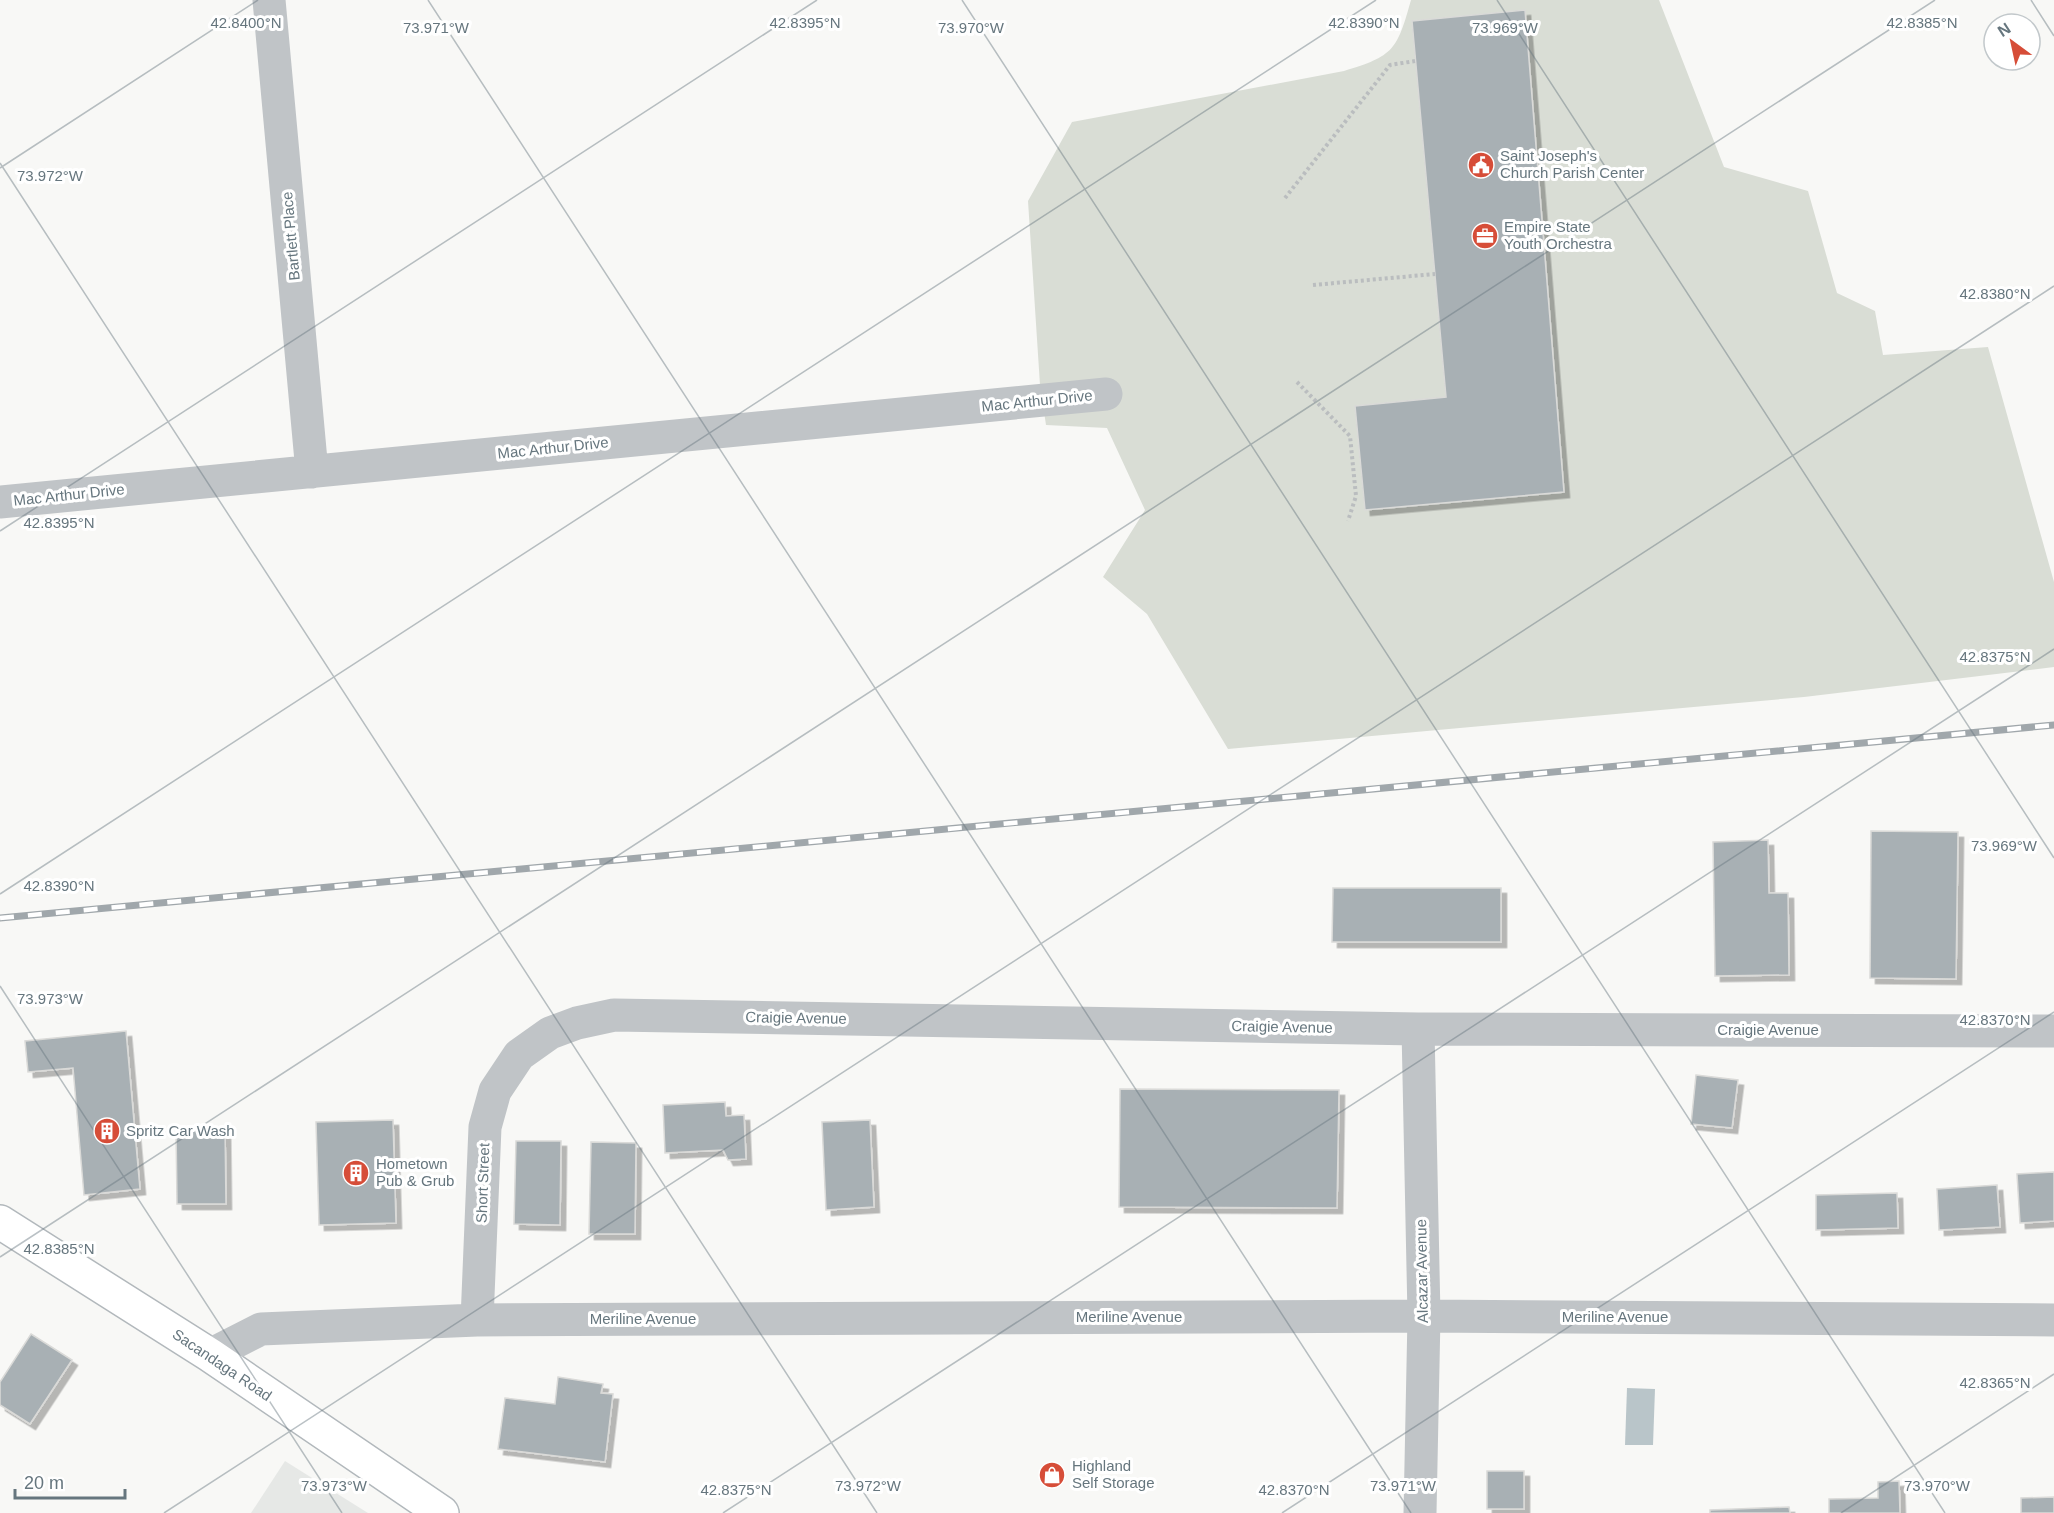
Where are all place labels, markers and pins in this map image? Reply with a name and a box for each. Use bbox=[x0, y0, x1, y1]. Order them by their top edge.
place label: Saint Joseph's Church Parish Center bbox=[1500, 147, 1644, 181]
public building icon: Saint Joseph's Church Parish Center bbox=[1466, 150, 1496, 180]
place label: Empire State Youth Orchestra bbox=[1504, 218, 1612, 252]
office icon: Empire State Youth Orchestra bbox=[1470, 221, 1500, 251]
building icon: Spritz Car Wash bbox=[92, 1116, 122, 1146]
place label: Spritz Car Wash bbox=[126, 1122, 235, 1139]
place label: Hometown Pub & Grub bbox=[376, 1155, 454, 1189]
building icon: Hometown Pub & Grub bbox=[341, 1158, 371, 1188]
place label: Highland Self Storage bbox=[1072, 1457, 1155, 1491]
shop icon: Highland Self Storage bbox=[1037, 1460, 1067, 1490]

